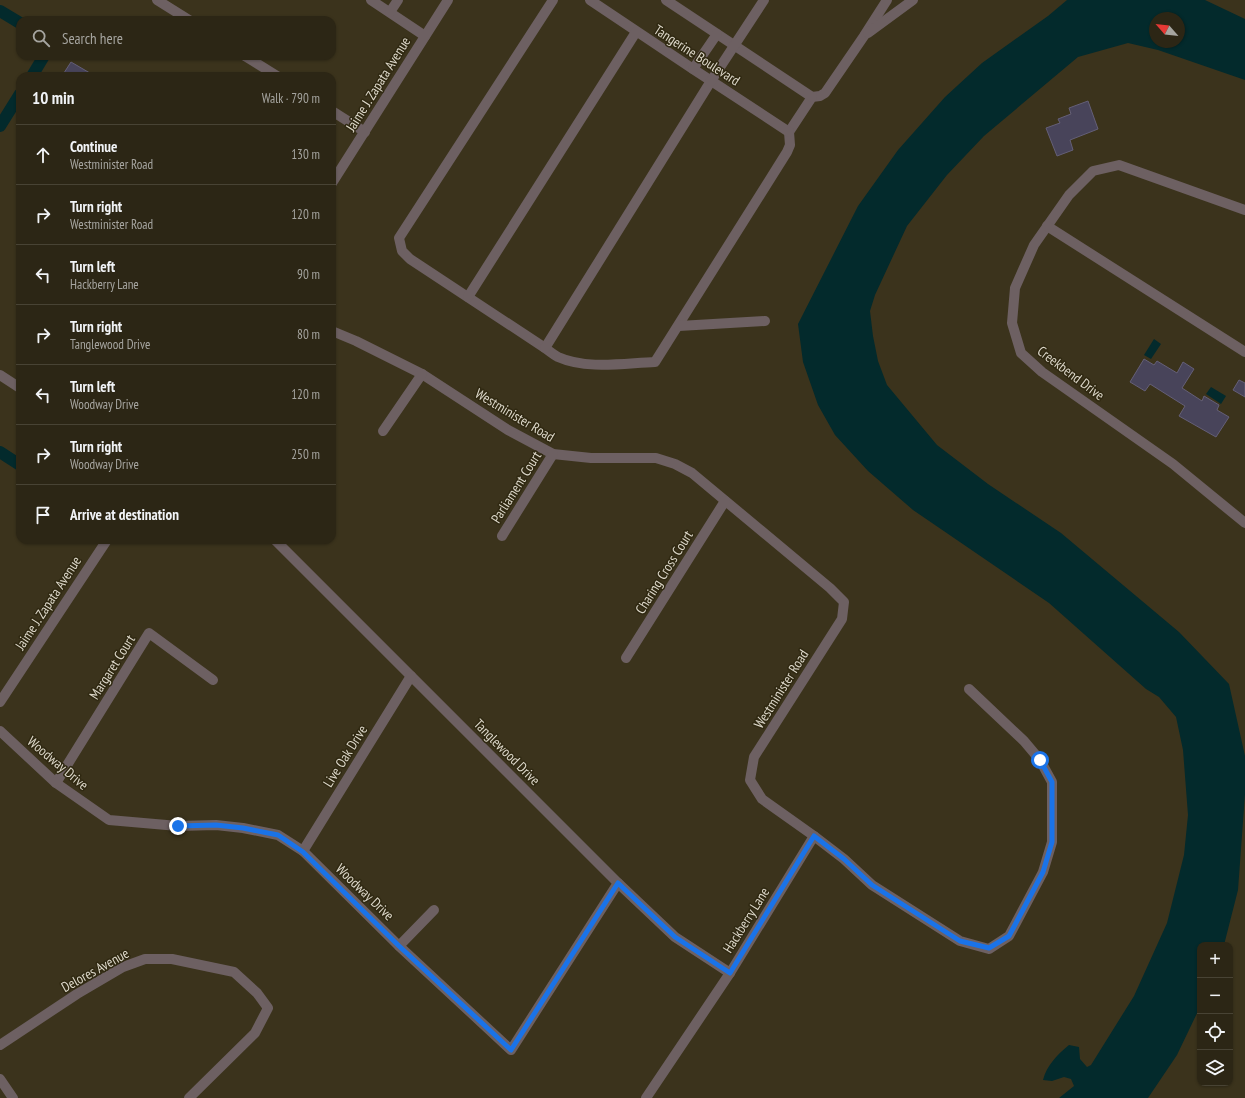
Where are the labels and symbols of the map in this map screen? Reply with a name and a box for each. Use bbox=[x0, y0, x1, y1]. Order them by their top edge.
north arrow bbox=[1149, 12, 1185, 48]
street label: Tangerine Boulevard bbox=[651, 21, 743, 89]
street label: Jaime J. Zapata Avenue bbox=[341, 33, 414, 136]
street label: Creekbend Drive bbox=[1034, 342, 1108, 404]
street label: Westminister Road bbox=[472, 384, 558, 446]
street label: Parliament Court bbox=[487, 448, 545, 526]
street label: Charing Cross Court bbox=[631, 527, 697, 617]
street label: Jaime J. Zapata Avenue bbox=[10, 553, 85, 654]
street label: Margaret Court bbox=[85, 631, 139, 703]
street label: Westminister Road bbox=[750, 646, 812, 732]
street label: Tanglewood Drive bbox=[470, 715, 544, 789]
street label: Live Oak Drive bbox=[319, 721, 371, 790]
street label: Woodway Drive bbox=[24, 732, 92, 794]
route start bbox=[1031, 751, 1049, 769]
route end bbox=[169, 817, 187, 835]
street label: Woodway Drive bbox=[332, 860, 398, 924]
street label: Hackberry Lane bbox=[719, 884, 773, 956]
street label: Delores Avenue bbox=[58, 944, 132, 996]

